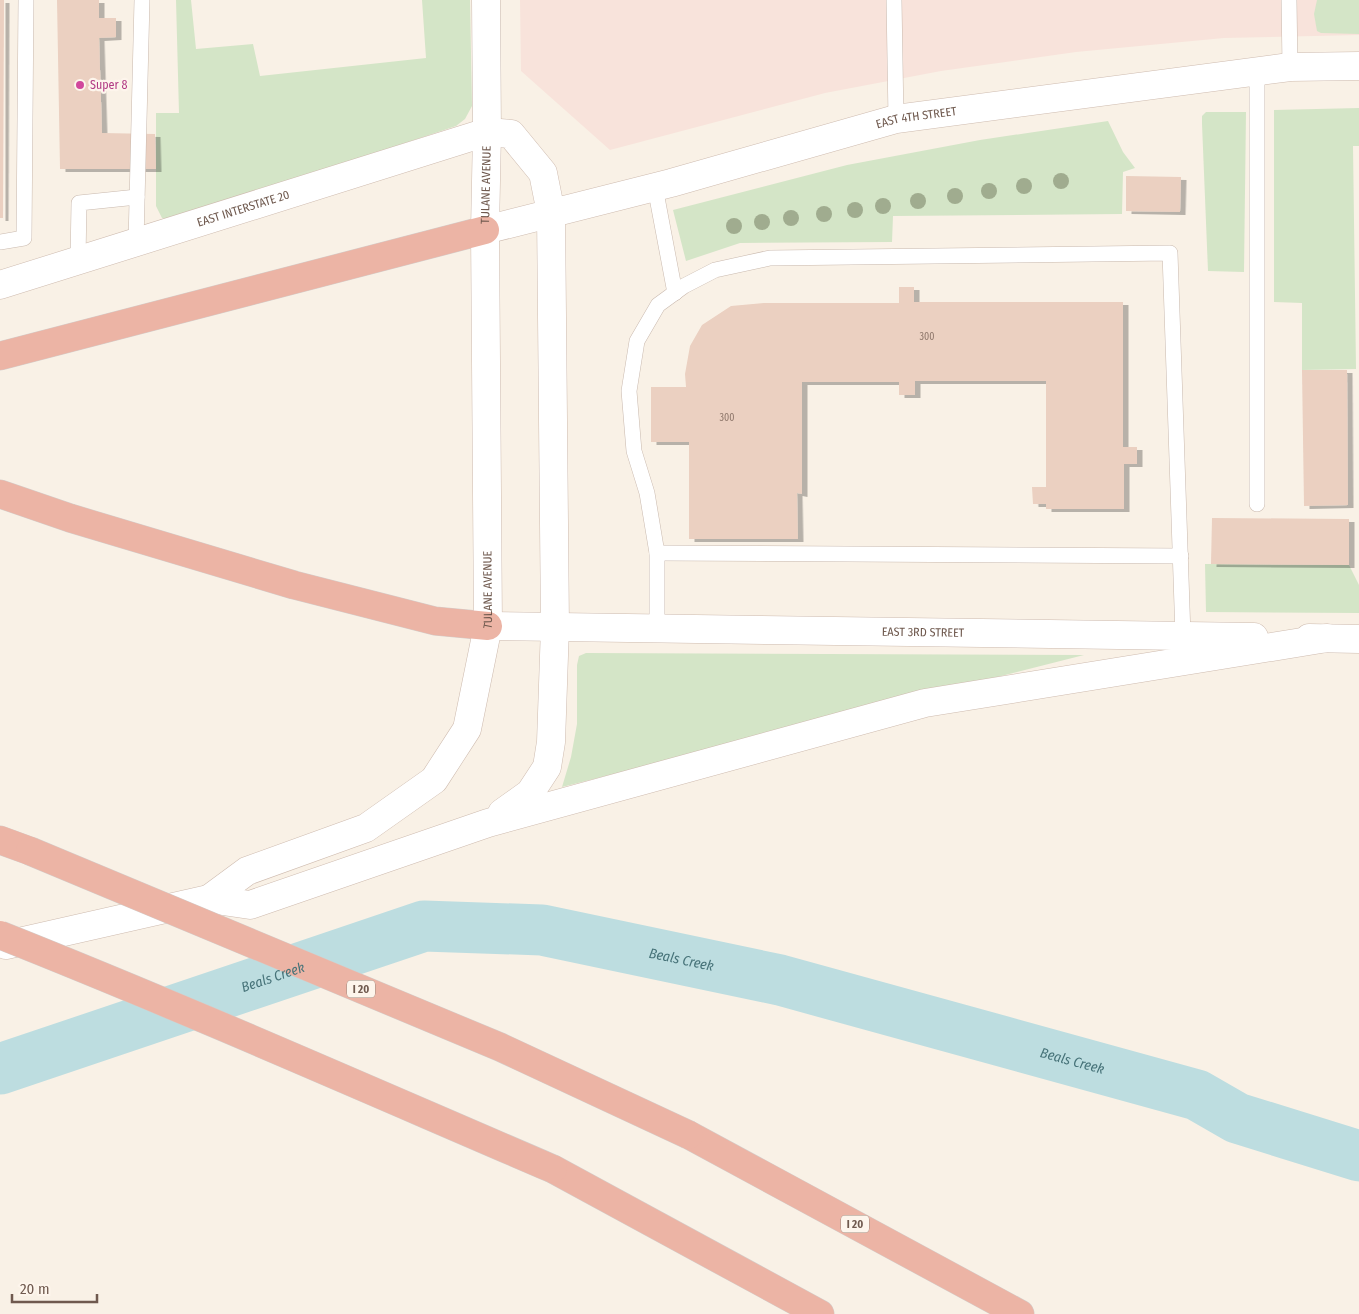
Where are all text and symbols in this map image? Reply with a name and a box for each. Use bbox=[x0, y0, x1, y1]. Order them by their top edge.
place label: Super 8 bbox=[90, 78, 128, 92]
marker: Super 8 bbox=[74, 79, 86, 91]
street label: EAST 4TH STREET bbox=[874, 104, 958, 131]
street label: TULANE AVENUE bbox=[478, 145, 494, 224]
street label: EAST INTERSTATE 20 bbox=[195, 187, 291, 230]
house number: 300 bbox=[920, 331, 934, 343]
house number: 300 bbox=[720, 412, 734, 424]
street label: TULANE AVENUE bbox=[480, 550, 495, 630]
street label: EAST 3RD STREET bbox=[882, 625, 965, 640]
water label: Beals Creek bbox=[647, 944, 715, 974]
water label: Beals Creek bbox=[239, 958, 307, 996]
road number: I 20 bbox=[347, 981, 375, 998]
water label: Beals Creek bbox=[1038, 1044, 1106, 1078]
road number: I 20 bbox=[841, 1216, 869, 1232]
scale bar bbox=[12, 1272, 98, 1304]
text: 20 m bbox=[20, 1280, 50, 1298]

